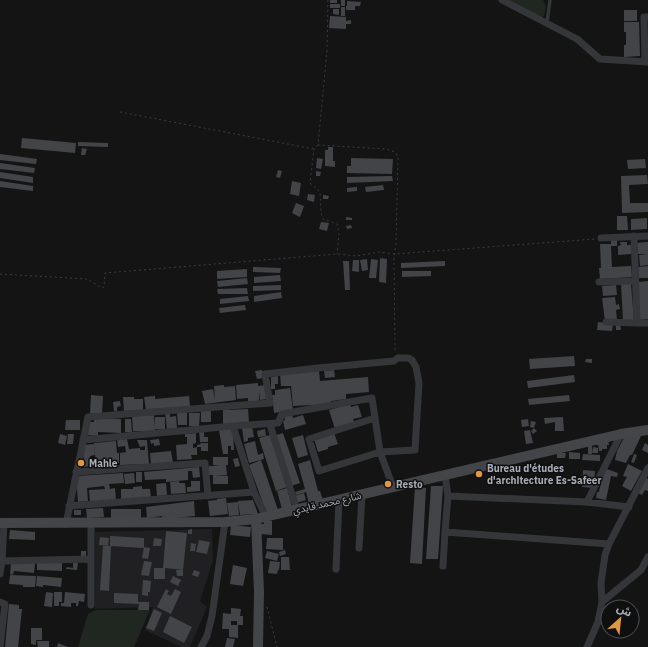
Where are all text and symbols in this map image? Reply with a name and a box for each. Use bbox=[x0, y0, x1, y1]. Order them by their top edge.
place label: Mahle bbox=[89, 457, 118, 470]
marker: Mahle bbox=[76, 458, 86, 468]
place label: Bureau d'études d'architecture Es-Safeer bbox=[487, 462, 602, 487]
marker: Bureau d'études d'architecture Es-Safeer bbox=[474, 469, 484, 479]
place label: Resto bbox=[396, 478, 423, 491]
marker: Resto bbox=[383, 479, 393, 489]
street label: شارع محمد قايدي bbox=[291, 489, 363, 519]
north arrow bbox=[600, 599, 640, 639]
text: ش bbox=[615, 600, 634, 620]

